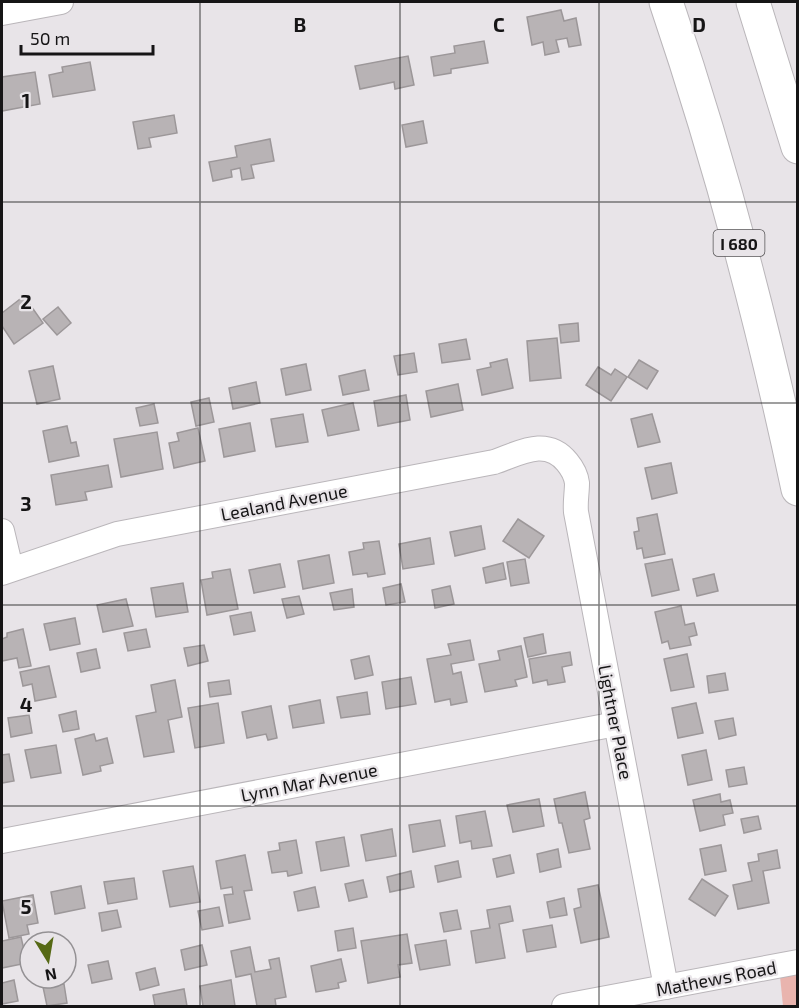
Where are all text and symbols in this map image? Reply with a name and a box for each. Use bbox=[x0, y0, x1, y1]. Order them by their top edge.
text: B bbox=[294, 12, 306, 36]
text: C bbox=[493, 12, 505, 36]
text: D bbox=[692, 12, 706, 36]
scale bar bbox=[21, 18, 153, 56]
text: 50 m bbox=[30, 27, 70, 49]
text: 1 bbox=[22, 88, 30, 112]
road number: I 680 bbox=[714, 230, 764, 256]
text: 2 bbox=[20, 289, 32, 313]
street label: Lealand Avenue bbox=[219, 479, 349, 525]
text: 3 bbox=[20, 491, 32, 515]
street label: Lightner Place bbox=[594, 663, 638, 781]
text: 4 bbox=[20, 692, 33, 716]
street label: Lynn Mar Avenue bbox=[239, 758, 379, 806]
text: 5 bbox=[20, 894, 32, 918]
north arrow bbox=[18, 930, 78, 990]
street label: Mathews Road bbox=[654, 956, 778, 1000]
text: N bbox=[43, 965, 58, 986]

